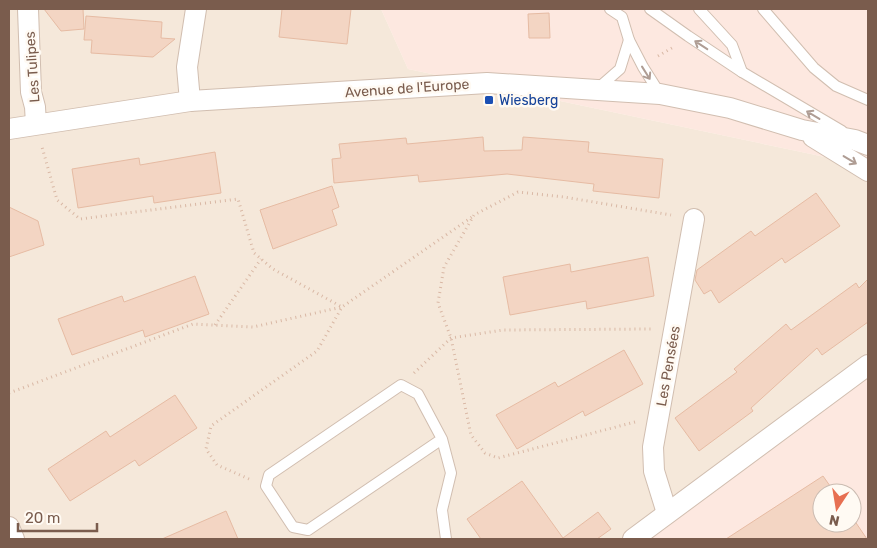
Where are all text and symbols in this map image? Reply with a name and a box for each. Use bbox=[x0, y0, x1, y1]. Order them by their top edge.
street label: Les Tulipes bbox=[22, 31, 43, 103]
one-way arrow bbox=[695, 40, 709, 50]
one-way arrow bbox=[642, 65, 652, 79]
street label: Avenue de l'Europe bbox=[344, 76, 470, 101]
place label: Wiesberg bbox=[499, 92, 558, 109]
marker: Wiesberg bbox=[483, 94, 495, 106]
one-way arrow bbox=[807, 109, 821, 119]
one-way arrow bbox=[843, 155, 857, 165]
street label: Les Pensées bbox=[653, 325, 684, 408]
north arrow bbox=[812, 483, 862, 533]
scale bar bbox=[18, 500, 96, 532]
text: 20 m bbox=[25, 509, 60, 527]
text: N bbox=[828, 511, 841, 530]

